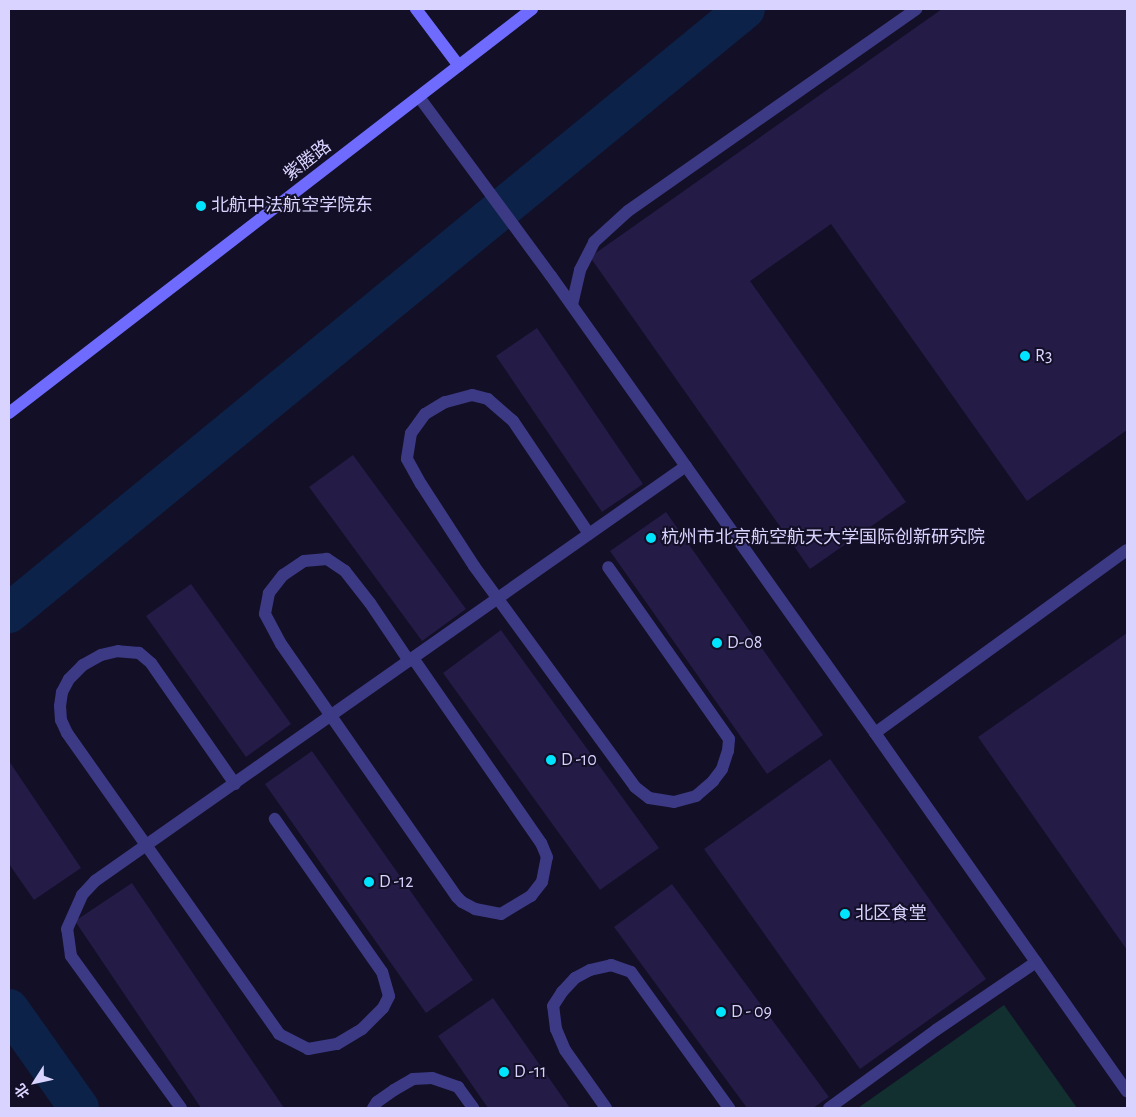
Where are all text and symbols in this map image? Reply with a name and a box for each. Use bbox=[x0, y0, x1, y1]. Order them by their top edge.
street label: 紫塍路 bbox=[280, 136, 336, 186]
place label: 北航中法航空学院东 bbox=[211, 195, 373, 217]
marker: 北航中法航空学院东 bbox=[195, 200, 207, 212]
place label: R3 bbox=[1035, 345, 1052, 367]
marker: R3 bbox=[1019, 350, 1031, 362]
place label: 杭州市北京航空航天大学国际创新研究院 bbox=[661, 527, 985, 549]
marker: 杭州市北京航空航天大学国际创新研究院 bbox=[645, 532, 657, 544]
place label: D-08 bbox=[727, 632, 762, 654]
marker: D-08 bbox=[711, 637, 723, 649]
place label: D -10 bbox=[561, 749, 597, 771]
marker: D -10 bbox=[545, 754, 557, 766]
place label: D -12 bbox=[379, 871, 414, 893]
marker: D -12 bbox=[363, 876, 375, 888]
place label: 北区食堂 bbox=[855, 903, 927, 925]
marker: 北区食堂 bbox=[839, 908, 851, 920]
place label: D - 09 bbox=[731, 1001, 772, 1023]
marker: D - 09 bbox=[715, 1006, 727, 1018]
north arrow bbox=[10, 1057, 60, 1107]
place label: D -11 bbox=[514, 1061, 547, 1083]
marker: D -11 bbox=[498, 1066, 510, 1078]
text: 北 bbox=[13, 1081, 32, 1100]

